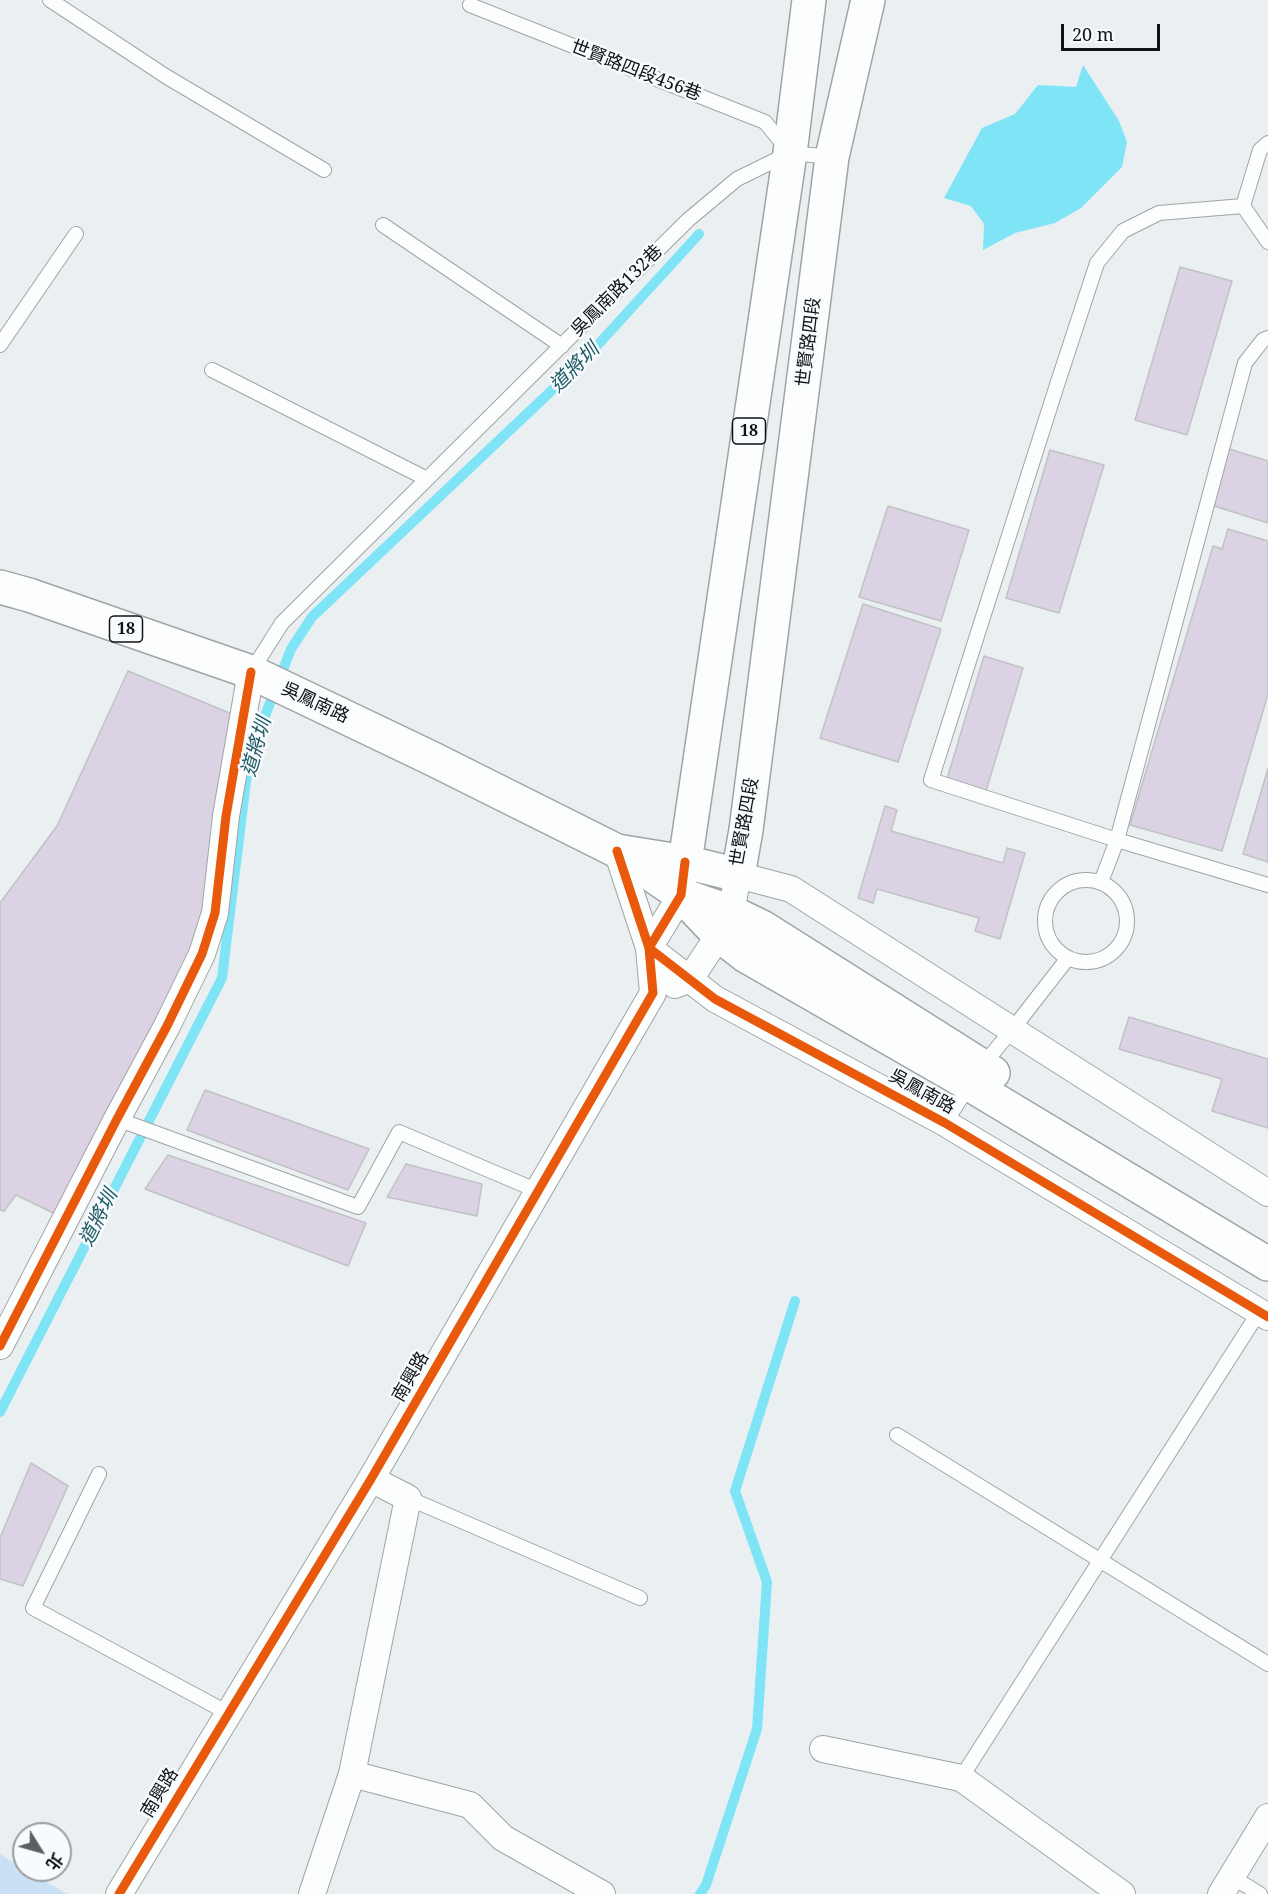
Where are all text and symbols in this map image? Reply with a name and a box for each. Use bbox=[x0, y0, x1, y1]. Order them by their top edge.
scale bar bbox=[1064, 12, 1163, 50]
text: 20 m bbox=[1072, 22, 1114, 46]
street label: 世賢路四段456巷 bbox=[568, 36, 704, 106]
street label: 吳鳳南路132巷 bbox=[567, 241, 667, 341]
street label: 世賢路四段 bbox=[793, 296, 825, 388]
water label: 道將圳 bbox=[545, 338, 605, 398]
road number: 18 bbox=[732, 418, 766, 444]
road number: 18 bbox=[110, 616, 142, 642]
street label: 吳鳳南路 bbox=[278, 678, 352, 728]
water label: 道將圳 bbox=[237, 715, 277, 779]
street label: 世賢路四段 bbox=[727, 776, 763, 868]
street label: 吳鳳南路 bbox=[885, 1065, 959, 1119]
water label: 道將圳 bbox=[75, 1186, 123, 1250]
street label: 南興路 bbox=[388, 1348, 434, 1406]
street label: 南興路 bbox=[137, 1764, 183, 1822]
north arrow bbox=[12, 1822, 72, 1882]
text: 北 bbox=[41, 1849, 68, 1875]

